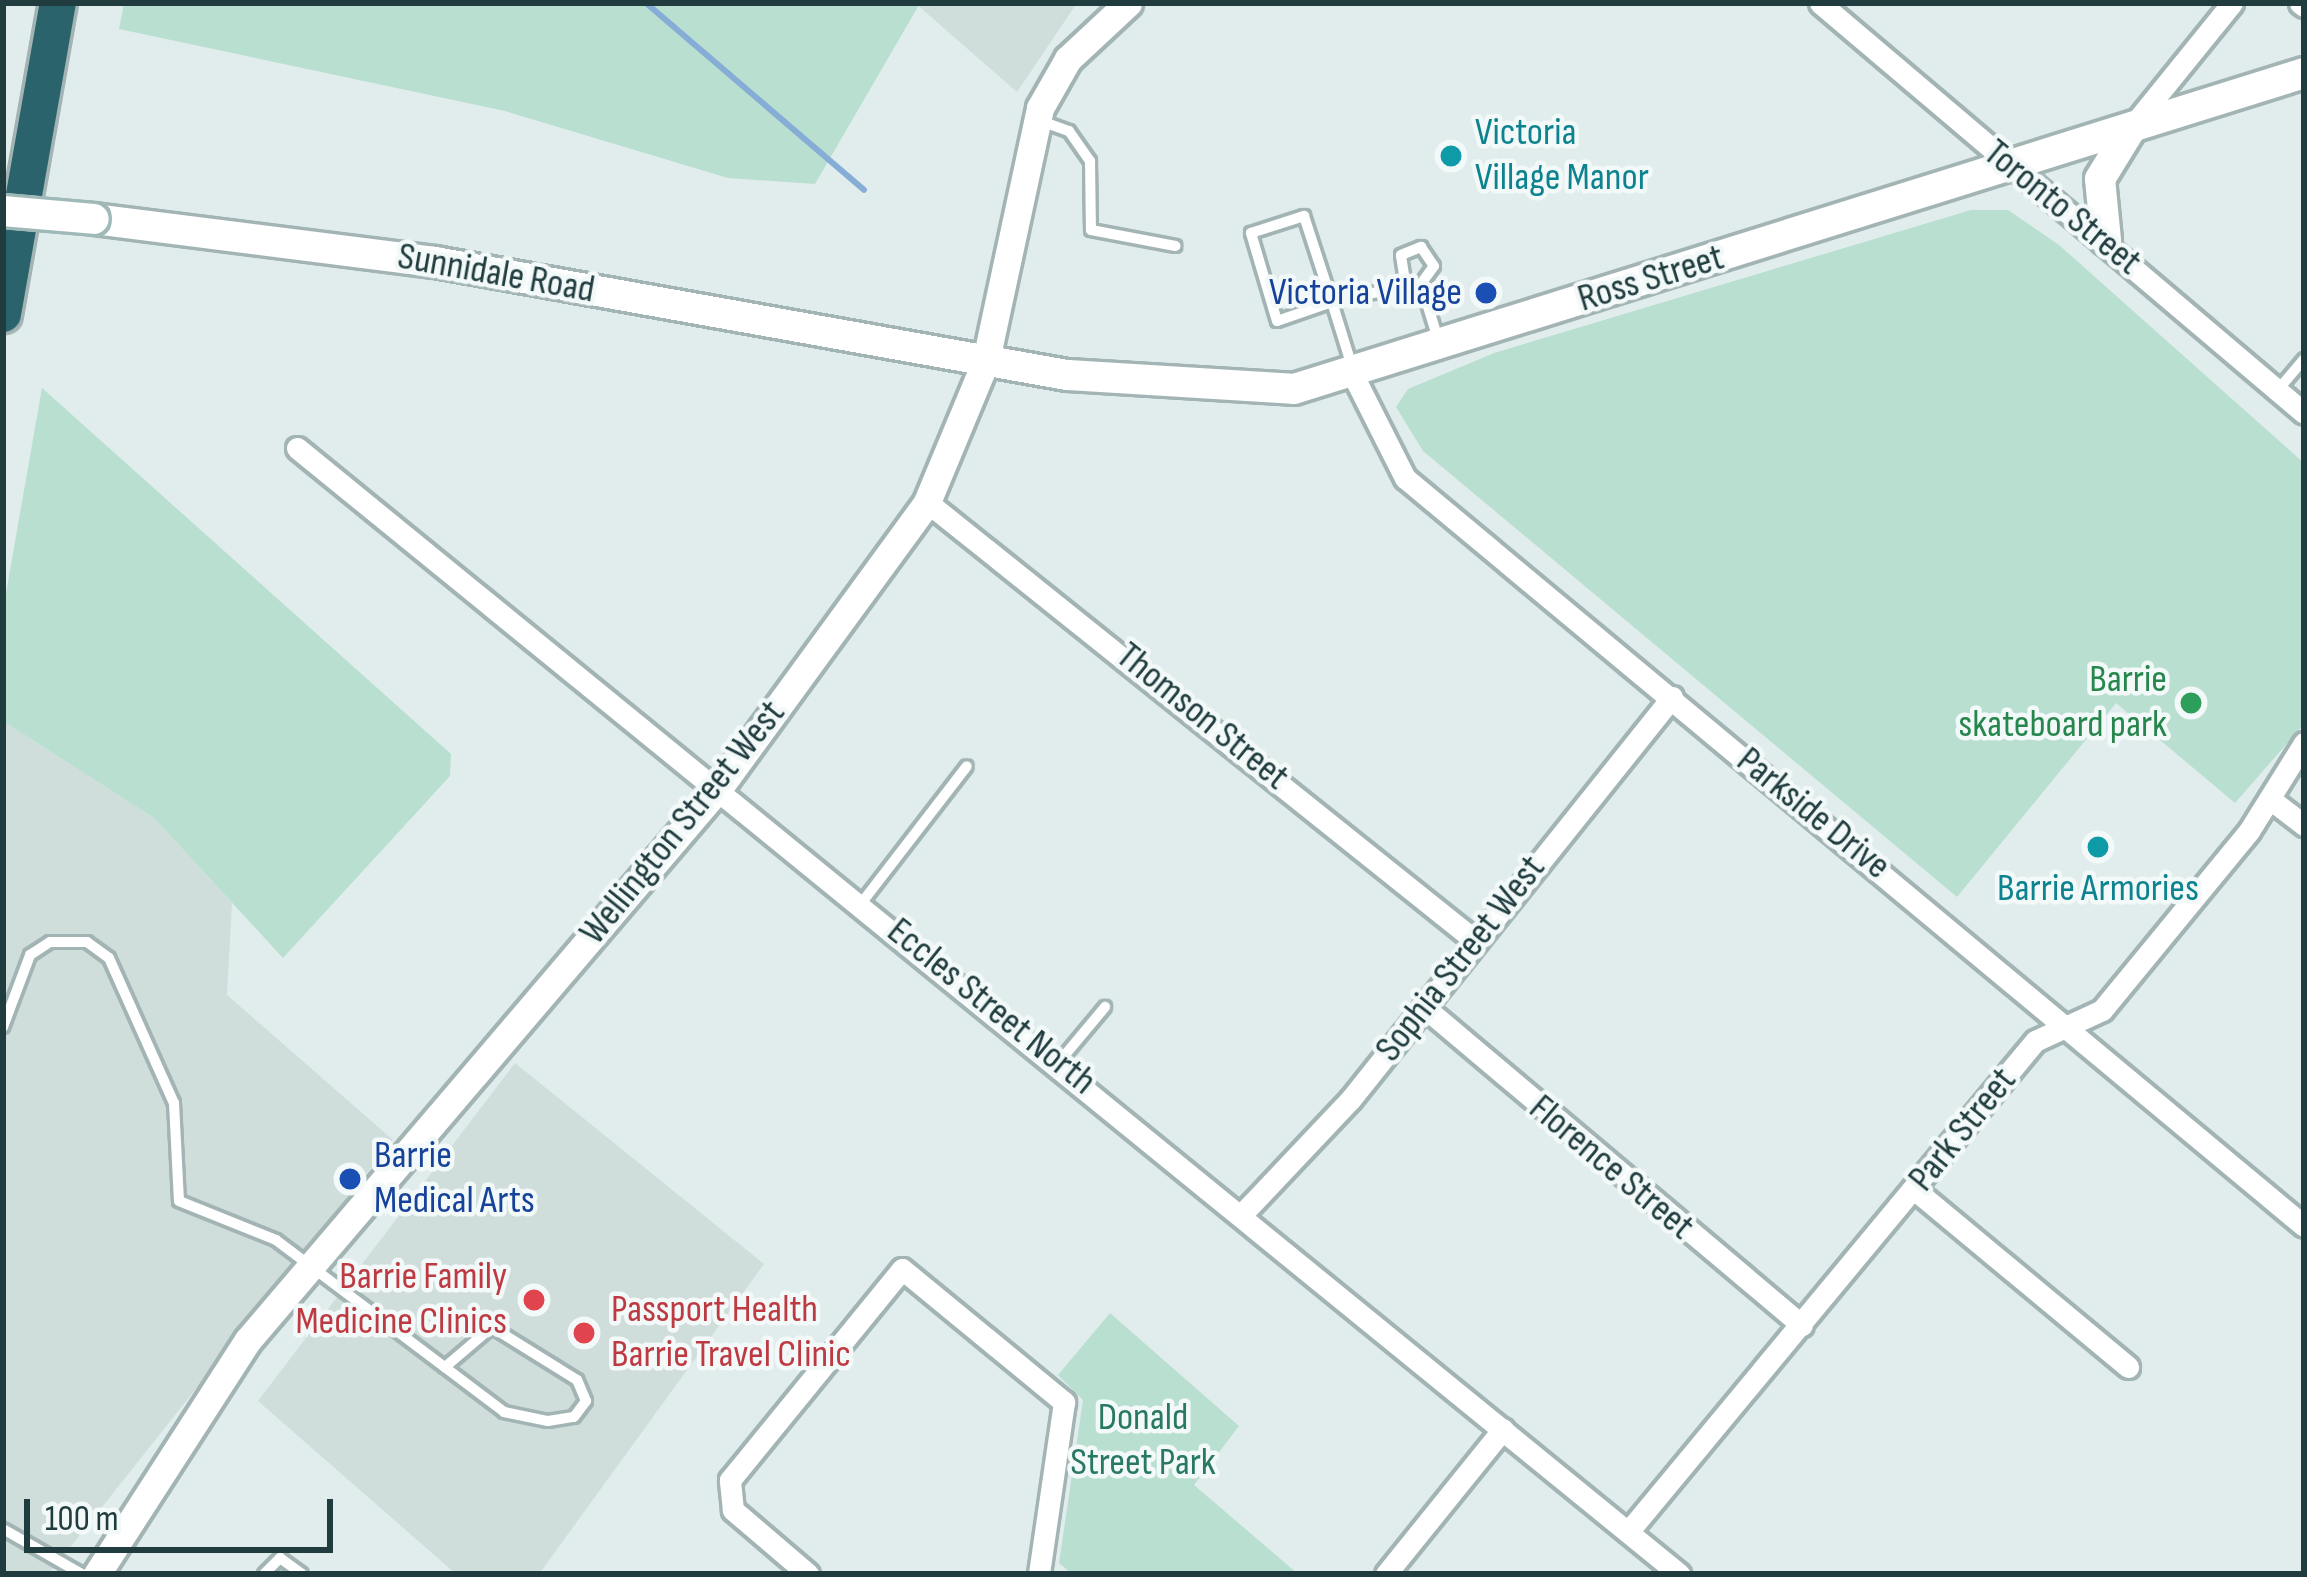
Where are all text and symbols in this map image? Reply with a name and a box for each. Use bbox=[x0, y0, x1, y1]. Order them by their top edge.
place label: Victoria Village Manor bbox=[1475, 111, 1649, 202]
street label: Toronto Street bbox=[1974, 130, 2150, 286]
marker: Victoria Village Manor bbox=[1438, 143, 1464, 169]
street label: Sunnidale Road bbox=[394, 234, 598, 314]
street label: Ross Street bbox=[1573, 235, 1729, 323]
place label: Victoria Village bbox=[1269, 270, 1462, 316]
marker: Victoria Village bbox=[1473, 280, 1499, 306]
street label: Thomson Street bbox=[1106, 633, 1298, 801]
place label: Barrie skateboard park bbox=[1958, 658, 2167, 749]
marker: Barrie skateboard park bbox=[2178, 690, 2204, 716]
street label: Wellington Street West bbox=[570, 691, 796, 955]
street label: Parkside Drive bbox=[1727, 738, 1899, 890]
marker: Barrie Armories bbox=[2085, 834, 2111, 860]
street label: Sophia Street West bbox=[1366, 846, 1556, 1072]
place label: Barrie Armories bbox=[1997, 866, 2199, 912]
street label: Eccles Street North bbox=[877, 909, 1105, 1105]
street label: Park Street bbox=[1899, 1059, 2027, 1201]
street label: Florence Street bbox=[1519, 1086, 1703, 1250]
place label: Barrie Medical Arts bbox=[374, 1134, 535, 1225]
marker: Barrie Medical Arts bbox=[337, 1166, 363, 1192]
place label: Barrie Family Medicine Clinics bbox=[295, 1255, 507, 1346]
marker: Barrie Family Medicine Clinics bbox=[518, 1284, 550, 1316]
place label: Passport Health Barrie Travel Clinic bbox=[611, 1288, 851, 1379]
marker: Passport Health Barrie Travel Clinic bbox=[568, 1317, 600, 1349]
park label: Donald Street Park bbox=[1070, 1396, 1216, 1487]
scale bar bbox=[30, 1475, 339, 1549]
text: 100 m bbox=[45, 1498, 119, 1541]

